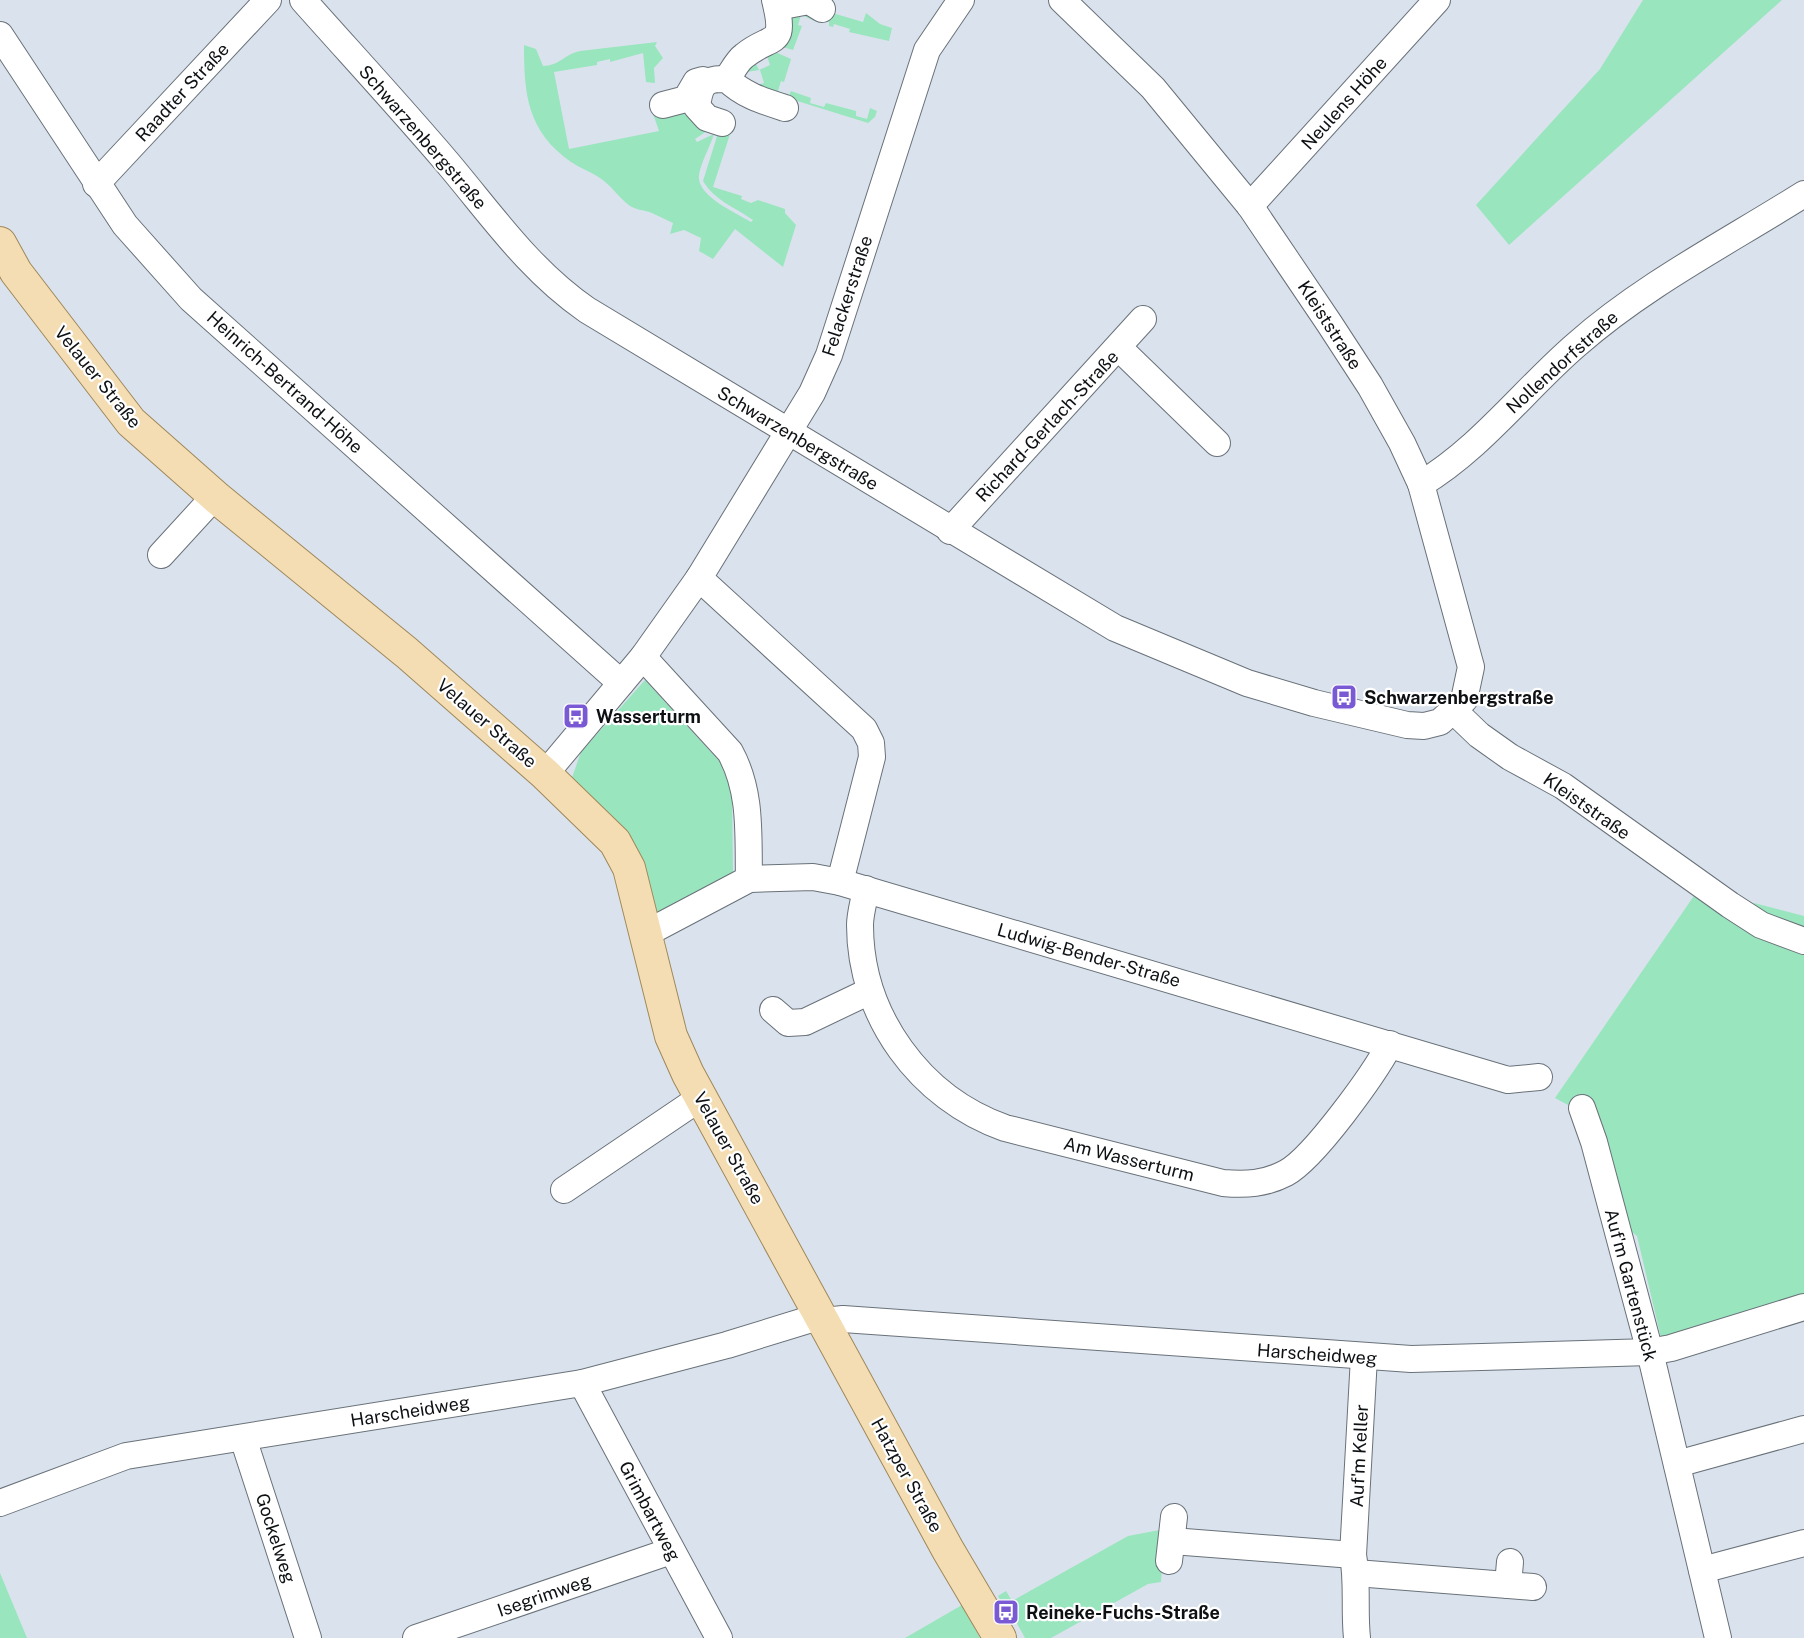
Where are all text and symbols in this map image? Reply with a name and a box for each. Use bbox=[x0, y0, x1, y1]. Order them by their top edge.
street label: Raadter Straße bbox=[131, 38, 233, 146]
street label: Neulens Höhe bbox=[1297, 52, 1391, 154]
street label: Schwarzenbergstraße bbox=[355, 61, 491, 213]
street label: Felackerstraße bbox=[818, 233, 876, 359]
street label: Kleiststraße bbox=[1294, 277, 1366, 373]
street label: Nollendorfstraße bbox=[1502, 306, 1622, 418]
street label: Heinrich-Bertrand-Höhe bbox=[203, 307, 367, 457]
street label: Velauer Straße bbox=[50, 322, 146, 432]
street label: Richard-Gerlach-Straße bbox=[971, 346, 1123, 506]
street label: Schwarzenbergstraße bbox=[714, 382, 882, 494]
street label: Velauer Straße bbox=[433, 674, 541, 772]
bus stop icon: Schwarzenbergstraße bbox=[1329, 682, 1359, 712]
place label: Schwarzenbergstraße bbox=[1364, 687, 1554, 708]
bus stop icon: Wasserturm bbox=[561, 701, 591, 731]
place label: Wasserturm bbox=[596, 706, 701, 727]
street label: Kleiststraße bbox=[1540, 768, 1634, 844]
street label: Ludwig-Bender-Straße bbox=[995, 919, 1183, 991]
street label: Velauer Straße bbox=[690, 1088, 768, 1208]
street label: Am Wasserturm bbox=[1062, 1133, 1196, 1185]
street label: Auf'm Gartenstück bbox=[1601, 1206, 1661, 1364]
street label: Harscheidweg bbox=[1256, 1339, 1378, 1369]
street label: Harscheidweg bbox=[349, 1391, 471, 1431]
street label: Auf'm Keller bbox=[1346, 1404, 1372, 1508]
street label: Hatzper Straße bbox=[867, 1414, 947, 1536]
street label: Grimbartweg bbox=[615, 1458, 685, 1564]
street label: Gockelweg bbox=[252, 1490, 300, 1586]
street label: Isegrimweg bbox=[494, 1569, 594, 1621]
bus stop icon: Reineke-Fuchs-Straße bbox=[991, 1597, 1021, 1627]
place label: Reineke-Fuchs-Straße bbox=[1026, 1602, 1220, 1623]

